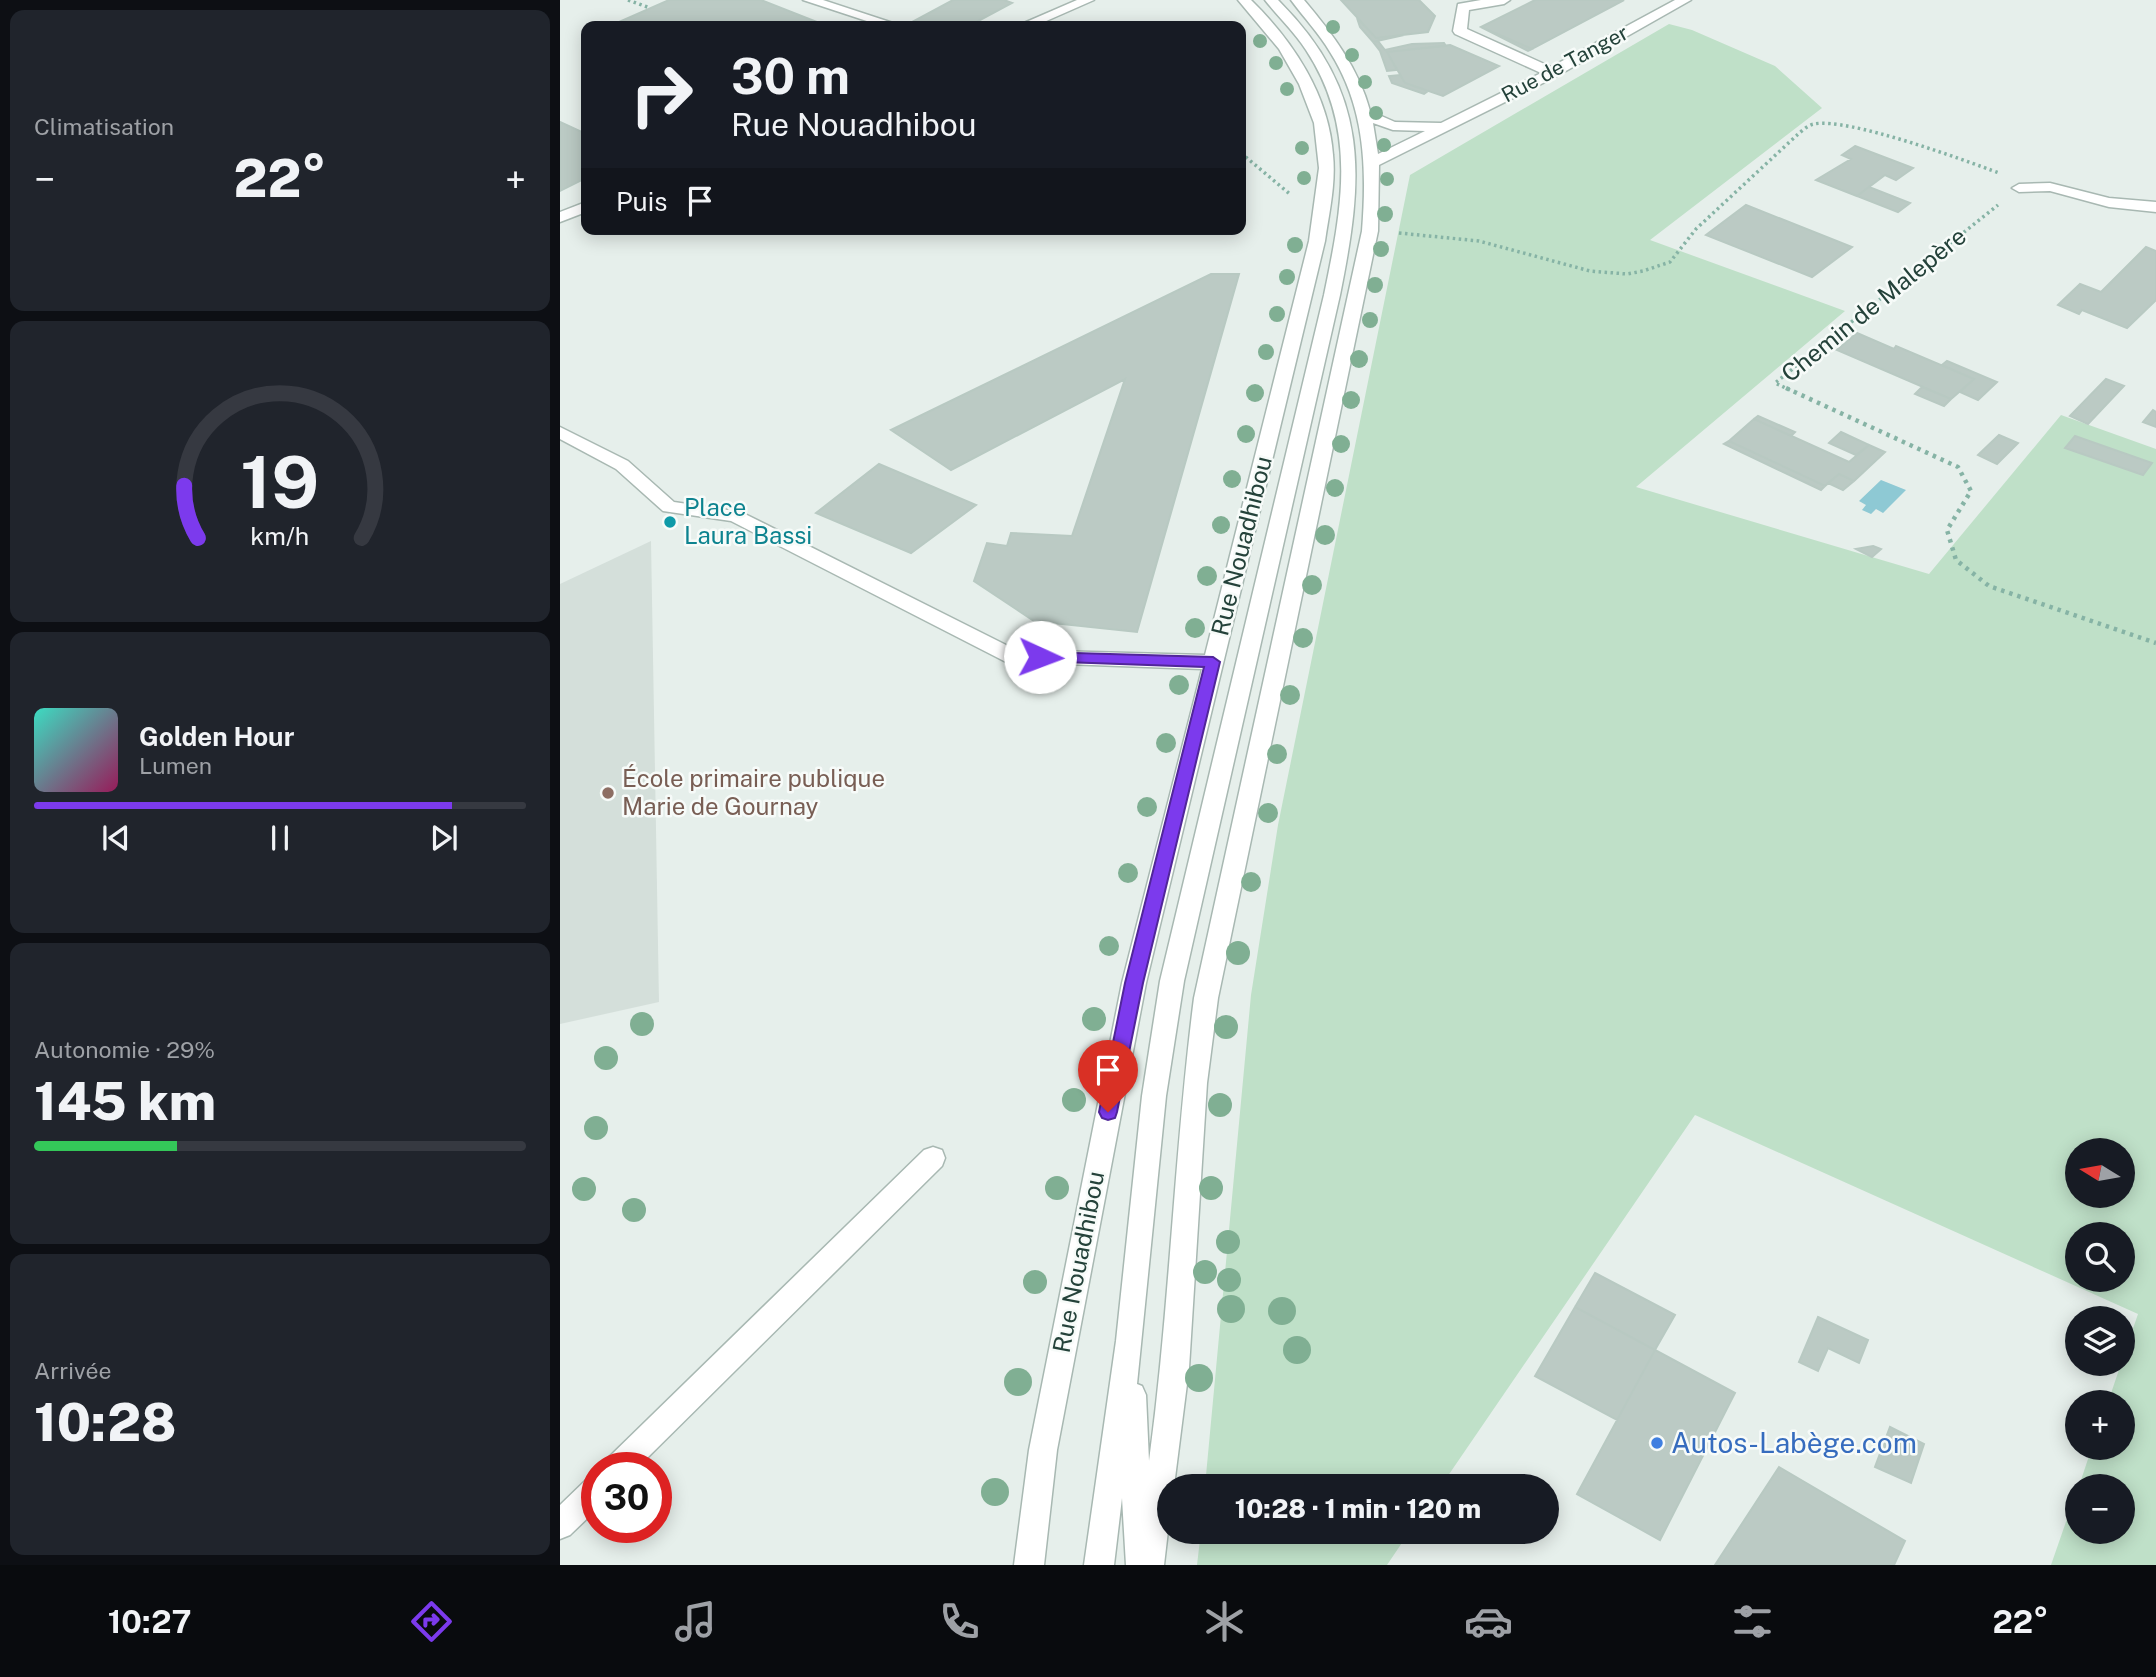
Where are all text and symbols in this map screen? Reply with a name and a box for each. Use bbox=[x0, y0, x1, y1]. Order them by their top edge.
street label: Rue de Tanger bbox=[1497, 20, 1632, 107]
text: 30 m bbox=[731, 47, 850, 105]
icon: right bbox=[616, 49, 707, 140]
text: Rue Nouadhibou bbox=[731, 106, 976, 143]
text: Climatisation bbox=[34, 113, 174, 140]
text: 22° bbox=[234, 148, 326, 209]
text: − bbox=[34, 157, 55, 202]
text: + bbox=[505, 157, 526, 202]
icon: arrive bbox=[681, 182, 719, 220]
text: Puis bbox=[616, 186, 667, 217]
street label: Chemin de Malepère bbox=[1776, 221, 1971, 387]
text: 19 bbox=[240, 439, 320, 524]
street label: Rue Nouadhibou bbox=[1205, 453, 1277, 638]
place label: Place Laura Bassi bbox=[684, 493, 812, 549]
marker: Place Laura Bassi bbox=[662, 514, 678, 530]
text: km/h bbox=[251, 520, 309, 550]
position arrow bbox=[1003, 620, 1077, 694]
text: Golden Hour bbox=[139, 721, 294, 752]
text: Lumen bbox=[139, 752, 212, 779]
place label: École primaire publique Marie de Gournay bbox=[622, 764, 885, 820]
marker: École primaire publique Marie de Gournay bbox=[600, 785, 616, 801]
icon: previous bbox=[97, 819, 135, 857]
icon: pause bbox=[261, 819, 299, 857]
icon: next bbox=[425, 819, 463, 857]
text: Autonomie · 29% bbox=[34, 1036, 215, 1063]
pin bbox=[1078, 1040, 1138, 1112]
icon: arrive bbox=[1089, 1051, 1127, 1089]
text: 145 km bbox=[34, 1071, 216, 1132]
north arrow bbox=[2065, 1138, 2135, 1208]
map controls bbox=[2065, 1138, 2135, 1544]
street label: Rue Nouadhibou bbox=[1047, 1169, 1109, 1355]
button: search bbox=[2065, 1222, 2135, 1292]
button: layers bbox=[2065, 1306, 2135, 1376]
text: Arrivée bbox=[34, 1357, 111, 1384]
button: + bbox=[2065, 1390, 2135, 1460]
text: 10:28 bbox=[34, 1392, 177, 1453]
place label: Autos-Labège.com bbox=[1671, 1426, 1917, 1459]
marker: Autos-Labège.com bbox=[1649, 1435, 1665, 1451]
speed limit sign: 30 bbox=[581, 1452, 672, 1543]
button: − bbox=[2065, 1474, 2135, 1544]
text: 10:28 · 1 min · 120 m bbox=[1235, 1493, 1481, 1524]
icon: directions bbox=[407, 1597, 456, 1646]
icon: music bbox=[671, 1597, 720, 1646]
icon: phone bbox=[935, 1597, 984, 1646]
icon: climate bbox=[1200, 1597, 1249, 1646]
icon: car bbox=[1464, 1597, 1513, 1646]
icon: filters bbox=[1728, 1597, 1777, 1646]
text: 10:27 bbox=[108, 1603, 192, 1640]
text: 22° bbox=[1993, 1603, 2048, 1640]

